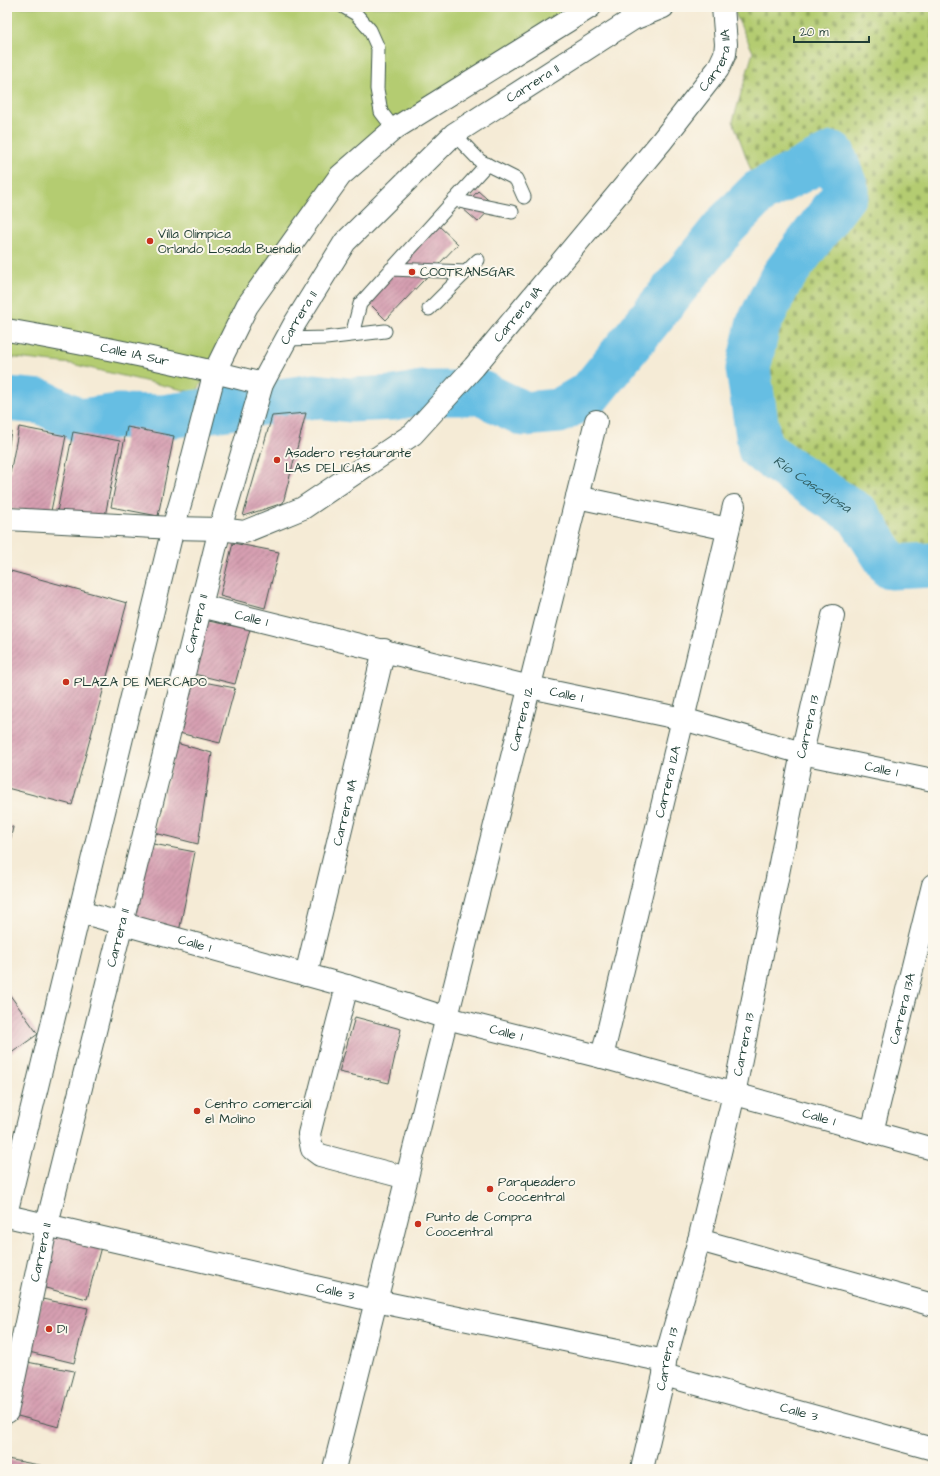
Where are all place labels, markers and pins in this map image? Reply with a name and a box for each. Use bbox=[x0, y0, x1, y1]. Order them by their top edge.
place label: Villa Olimpica Orlando Losada Buendía bbox=[158, 225, 301, 258]
marker: Villa Olimpica Orlando Losada Buendía bbox=[145, 236, 155, 246]
place label: COOTRANSGAR bbox=[420, 263, 515, 281]
marker: COOTRANSGAR bbox=[407, 267, 417, 277]
place label: Asadero restaurante LAS DELICIAS bbox=[285, 444, 412, 477]
marker: Asadero restaurante LAS DELICIAS bbox=[272, 455, 282, 465]
place label: PLAZA DE MERCADO bbox=[74, 673, 207, 691]
marker: PLAZA DE MERCADO bbox=[61, 677, 71, 687]
place label: Centro comercial el Molino bbox=[205, 1095, 311, 1128]
marker: Centro comercial el Molino bbox=[192, 1106, 202, 1116]
place label: Parqueadero Coocentral bbox=[498, 1173, 576, 1206]
marker: Parqueadero Coocentral bbox=[485, 1184, 495, 1194]
place label: Punto de Compra Coocentral bbox=[426, 1208, 532, 1241]
marker: Punto de Compra Coocentral bbox=[413, 1219, 423, 1229]
place label: D1 bbox=[57, 1320, 67, 1338]
marker: D1 bbox=[44, 1324, 54, 1334]

